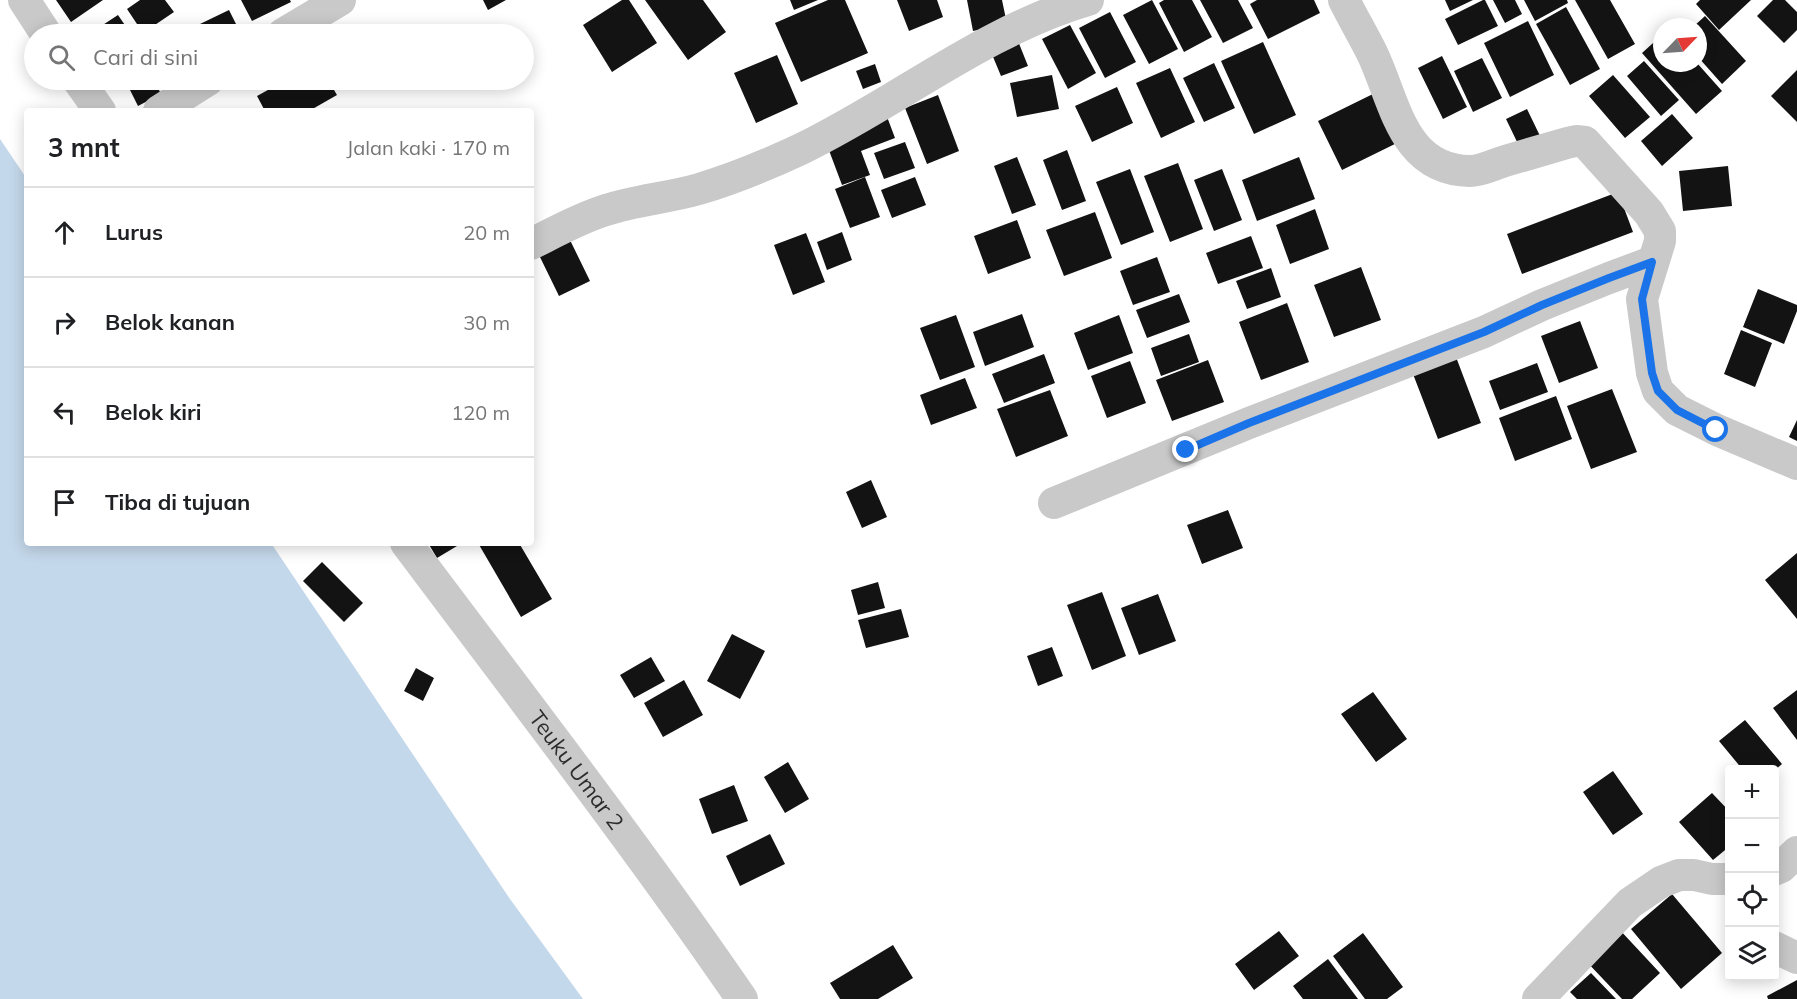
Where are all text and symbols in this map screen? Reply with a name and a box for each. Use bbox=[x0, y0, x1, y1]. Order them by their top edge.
north arrow bbox=[1653, 18, 1707, 72]
search box bbox=[24, 24, 534, 90]
icon: search bbox=[45, 41, 78, 74]
text: Cari di sini bbox=[93, 43, 198, 71]
text: 3 mnt bbox=[48, 131, 120, 164]
text: Jalan kaki · 170 m bbox=[347, 135, 510, 160]
icon: ahead bbox=[48, 216, 81, 249]
text: Lurus bbox=[105, 218, 163, 246]
text: 20 m bbox=[463, 220, 510, 245]
icon: right bbox=[48, 306, 81, 339]
text: Belok kanan bbox=[105, 308, 235, 336]
text: 30 m bbox=[463, 310, 510, 335]
icon: left bbox=[48, 396, 81, 429]
text: Belok kiri bbox=[105, 398, 201, 426]
text: 120 m bbox=[451, 400, 510, 425]
route start bbox=[1702, 416, 1728, 442]
route end bbox=[1172, 436, 1198, 462]
icon: arrive bbox=[48, 486, 81, 519]
text: Tiba di tujuan bbox=[105, 488, 250, 516]
street label: Teuku Umar 2 bbox=[523, 705, 630, 835]
map controls bbox=[1725, 765, 1779, 981]
button: + bbox=[1725, 765, 1779, 819]
button: − bbox=[1725, 819, 1779, 873]
button: locate bbox=[1725, 873, 1779, 927]
button: layers bbox=[1725, 927, 1779, 981]

